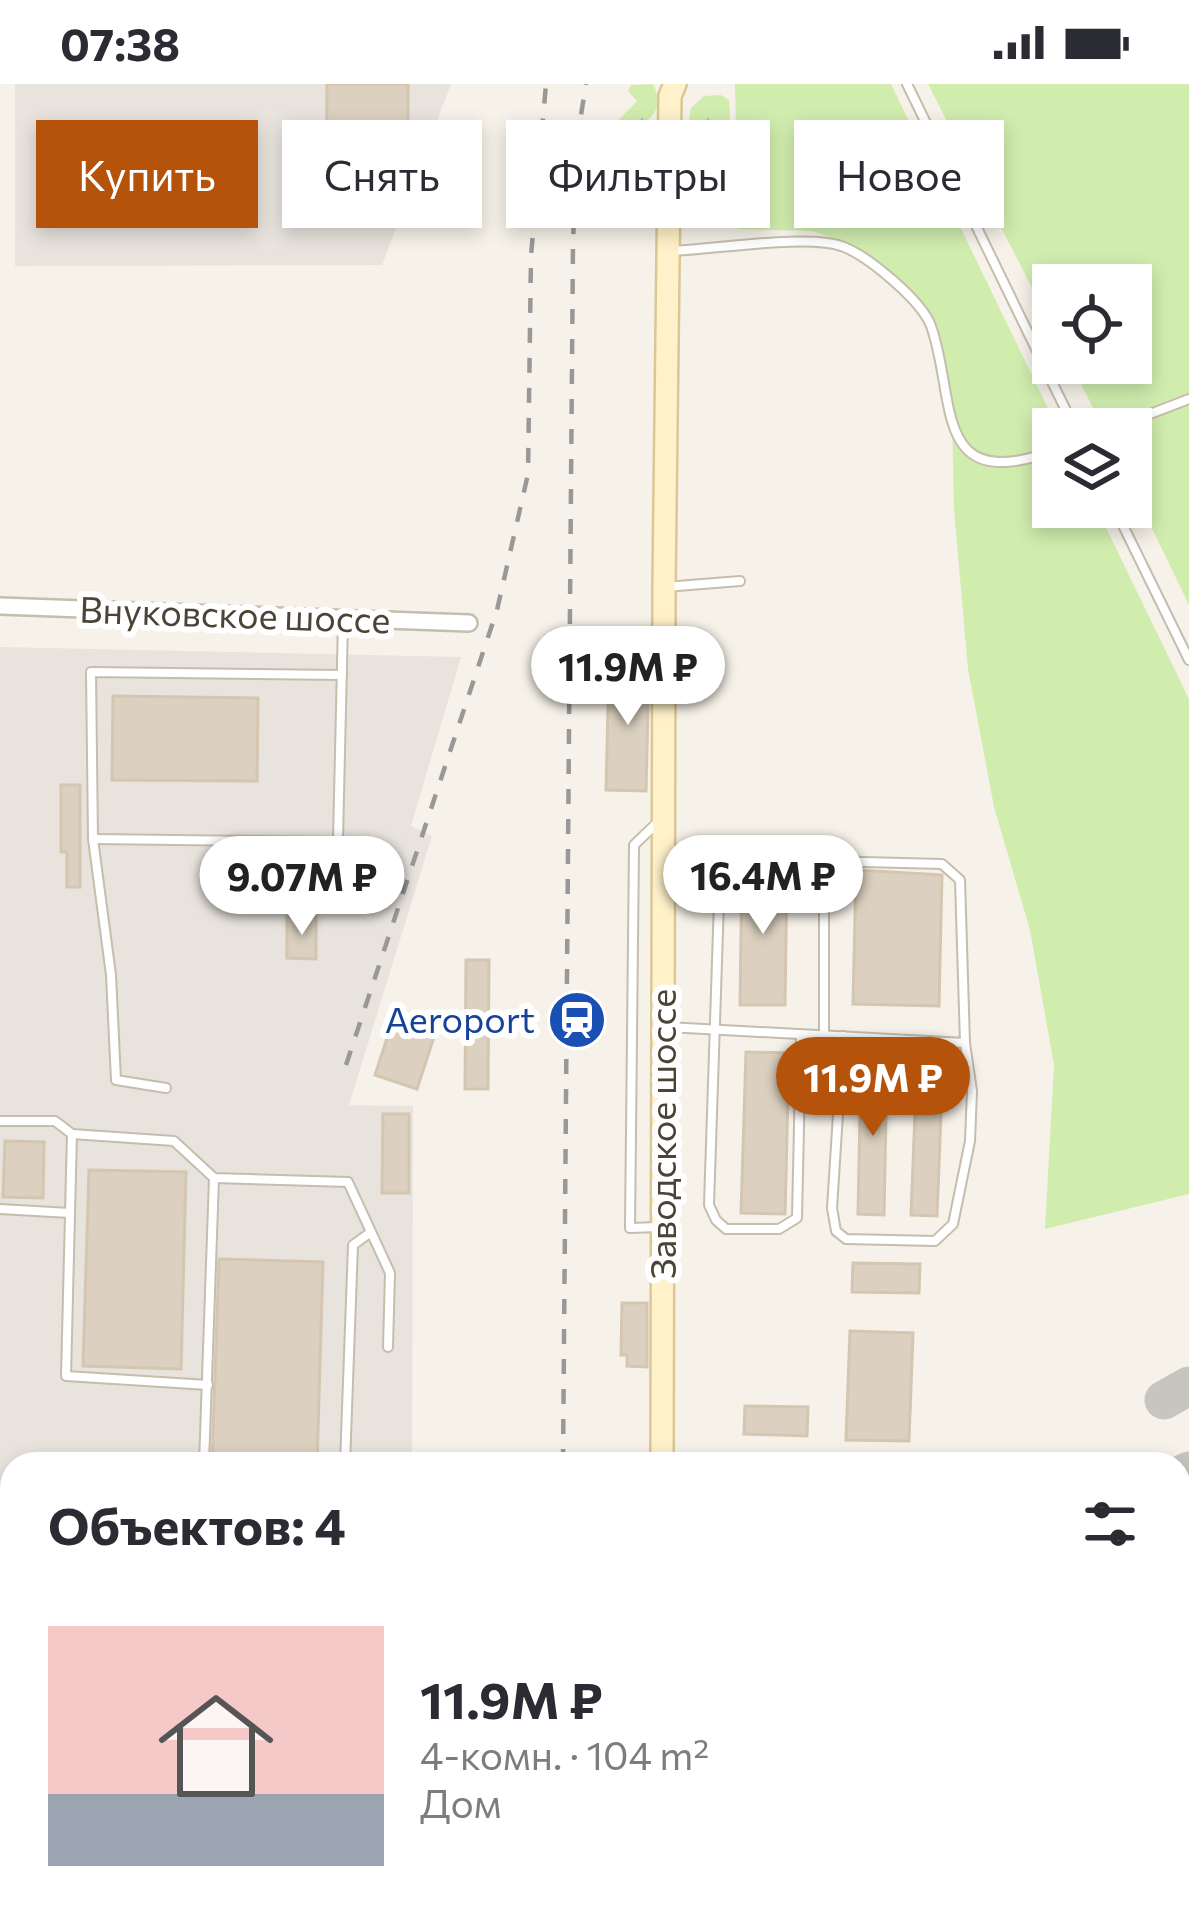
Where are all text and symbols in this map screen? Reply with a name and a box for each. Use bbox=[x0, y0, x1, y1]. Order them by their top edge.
text: 07:38 bbox=[60, 15, 180, 70]
chip: Купить bbox=[36, 120, 258, 228]
chip: Снять bbox=[282, 120, 482, 228]
chip: Фильтры bbox=[506, 120, 770, 228]
chip: Новое bbox=[794, 120, 1004, 228]
map controls bbox=[1032, 264, 1152, 528]
button: locate bbox=[1032, 264, 1152, 384]
button: layers bbox=[1032, 408, 1152, 528]
street label: Внуковское шоссе bbox=[79, 586, 391, 640]
pin: 11.9M ₽ bbox=[517, 626, 739, 728]
text: 11.9M ₽ bbox=[558, 641, 698, 689]
pin: 16.4M ₽ bbox=[652, 835, 874, 937]
pin: 9.07M ₽ bbox=[191, 836, 413, 938]
text: 16.4M ₽ bbox=[690, 850, 836, 898]
text: 9.07M ₽ bbox=[226, 851, 378, 899]
station icon: Aeroport bbox=[546, 989, 608, 1051]
street label: Заводское шоссе bbox=[639, 989, 683, 1279]
place label: Aeroport bbox=[385, 996, 535, 1040]
pin: 11.9M ₽ bbox=[762, 1037, 984, 1139]
text: 11.9M ₽ bbox=[803, 1052, 943, 1100]
icon: filters bbox=[1077, 1491, 1143, 1557]
text: Объектов: 4 bbox=[48, 1493, 346, 1556]
text: 11.9M ₽ bbox=[420, 1667, 603, 1730]
icon: home bbox=[144, 1674, 288, 1818]
text: 4-комн. · 104 m² bbox=[420, 1730, 709, 1778]
text: Дом bbox=[420, 1778, 502, 1826]

